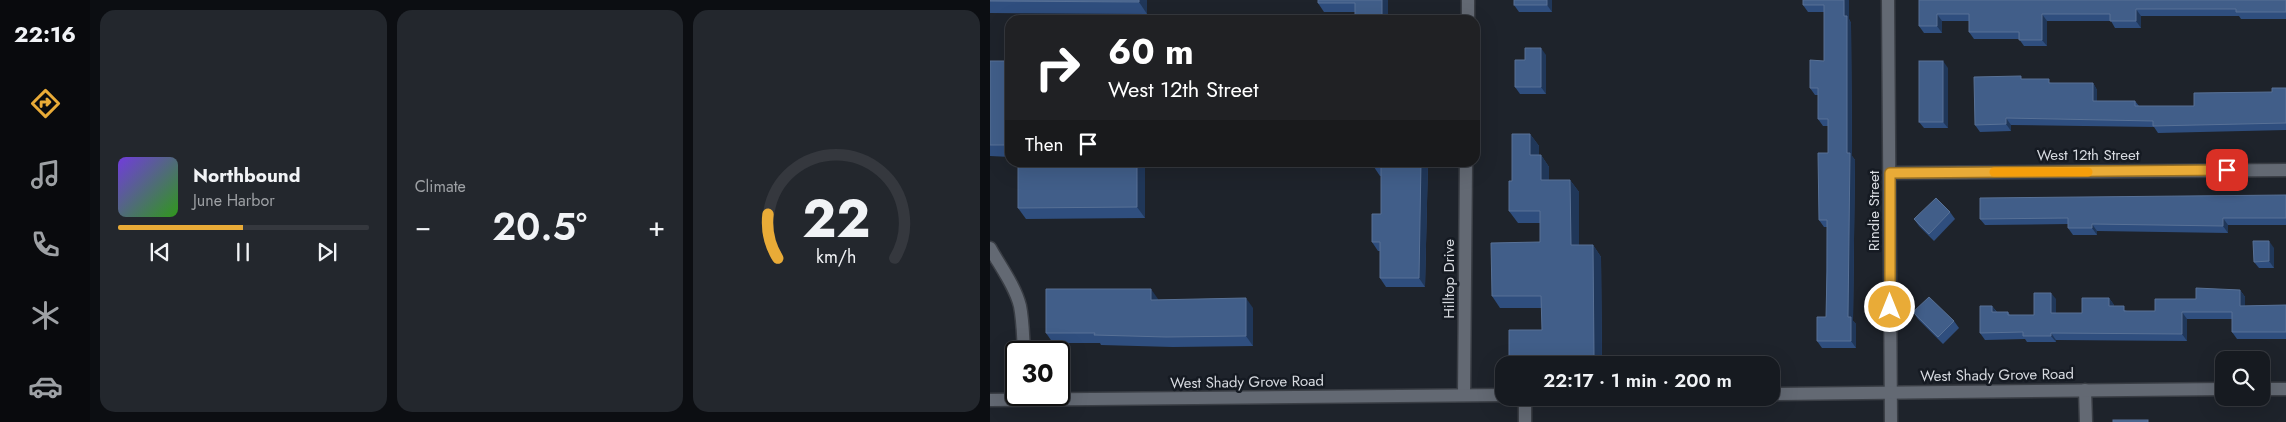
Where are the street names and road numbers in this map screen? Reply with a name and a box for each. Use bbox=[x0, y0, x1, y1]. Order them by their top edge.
street label: West 12th Street bbox=[2037, 144, 2140, 166]
street label: Rindie Street bbox=[1863, 170, 1885, 251]
street label: Hilltop Drive bbox=[1438, 239, 1460, 319]
street label: West Shady Grove Road bbox=[1920, 363, 2074, 387]
street label: West Shady Grove Road bbox=[1170, 370, 1324, 394]

